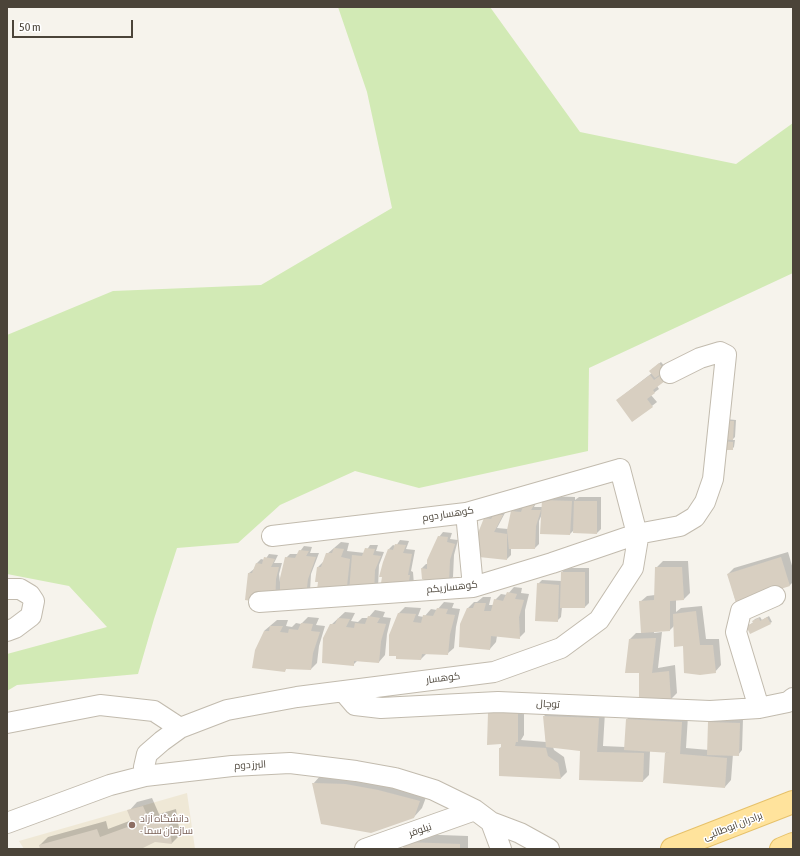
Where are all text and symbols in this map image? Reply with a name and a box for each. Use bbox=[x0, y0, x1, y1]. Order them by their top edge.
scale bar bbox=[14, 12, 135, 38]
text: 50 m bbox=[19, 20, 41, 34]
street label: کوهسار دوم bbox=[421, 504, 475, 524]
street label: کوهسار یکم bbox=[426, 578, 478, 596]
street label: کوهسار bbox=[425, 670, 461, 686]
street label: توچال bbox=[536, 697, 560, 711]
street label: البرز دوم bbox=[234, 758, 266, 772]
street label: برادران ابوطالبی bbox=[702, 809, 764, 843]
place label: دانشگاه آزاد - سازمان سما bbox=[140, 813, 193, 836]
marker: دانشگاه آزاد - سازمان سما bbox=[127, 820, 137, 830]
street label: نیلوفر bbox=[407, 820, 433, 840]

